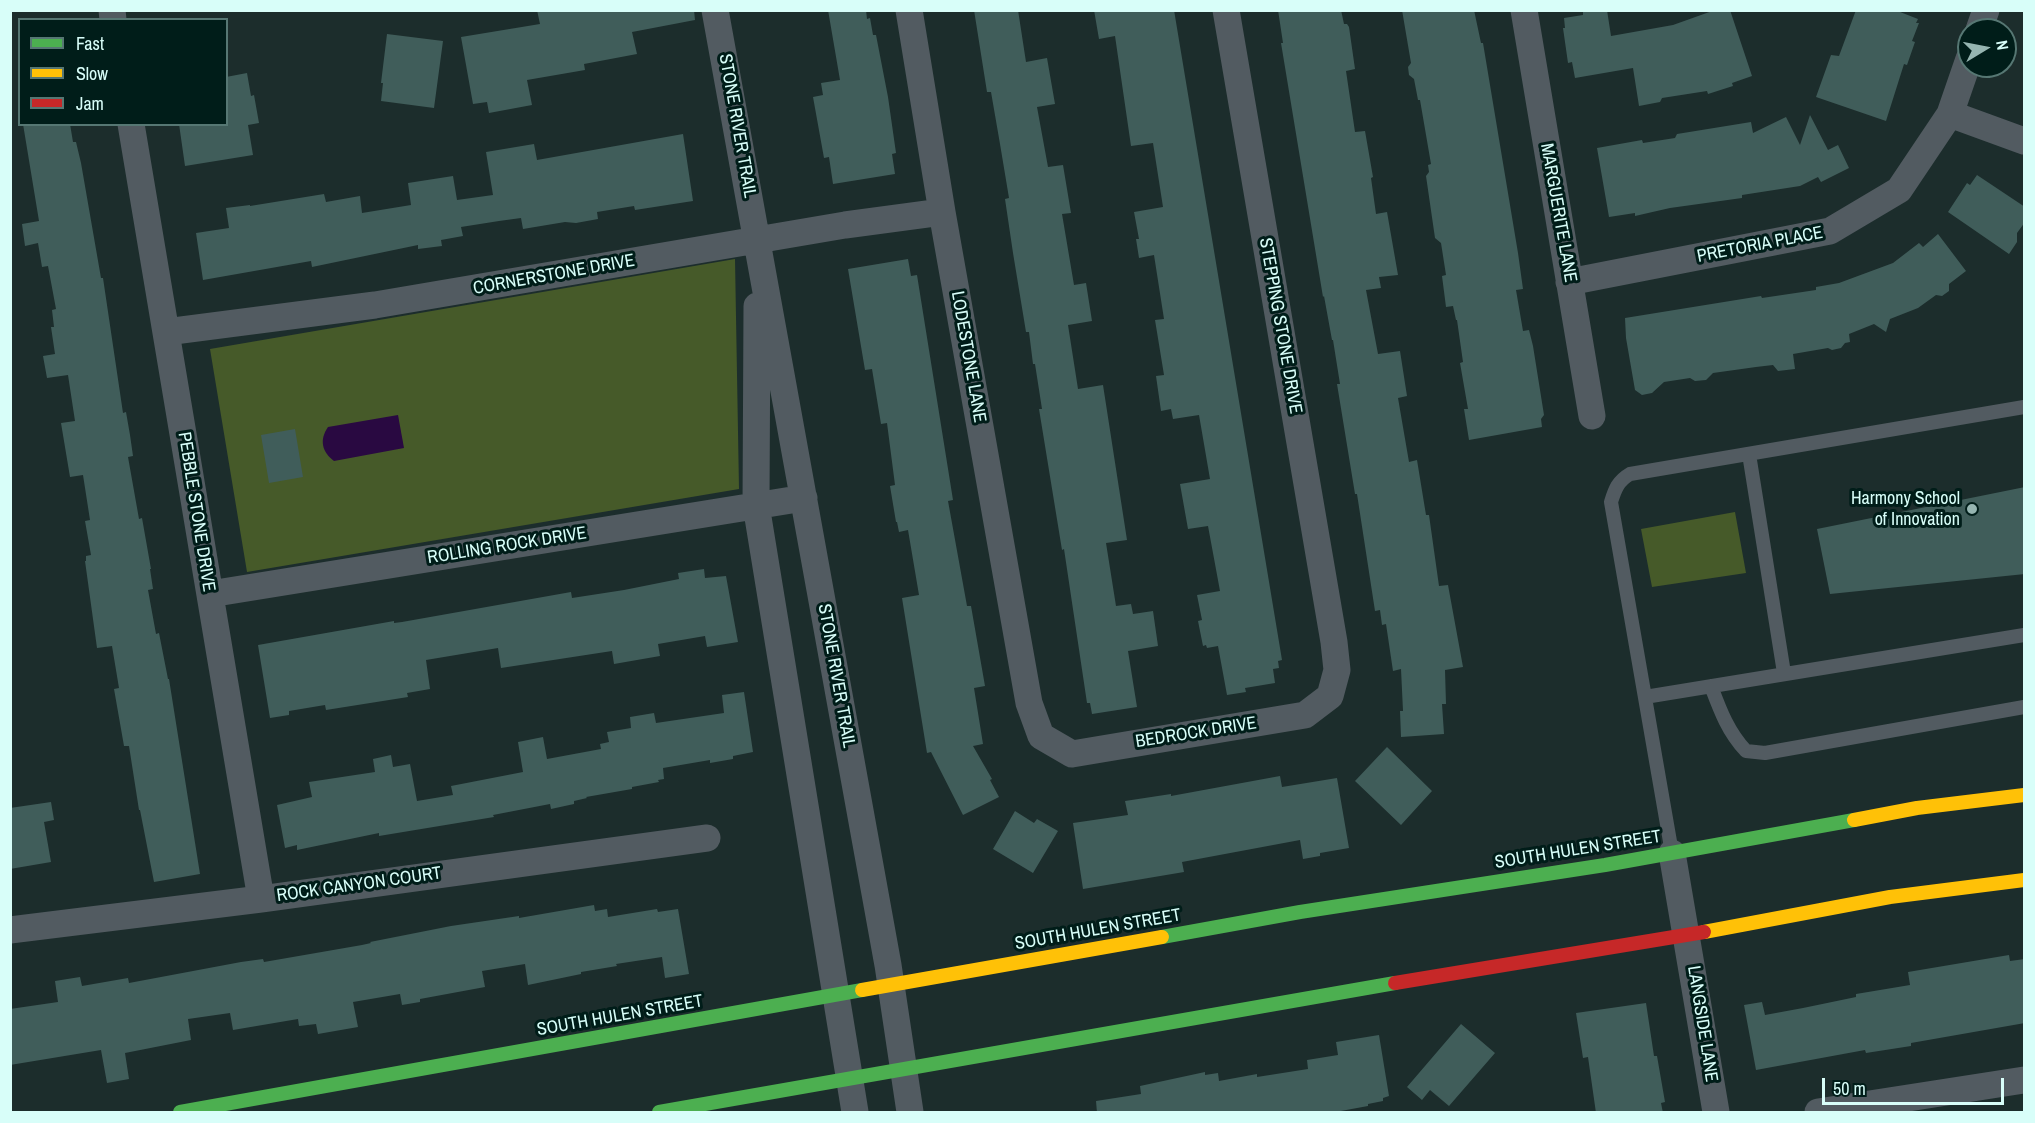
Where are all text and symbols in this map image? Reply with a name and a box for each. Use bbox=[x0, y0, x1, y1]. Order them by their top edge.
legend bbox=[18, 18, 228, 126]
north arrow bbox=[1957, 18, 2017, 78]
text: Fast bbox=[76, 31, 104, 56]
text: N bbox=[1991, 39, 2014, 52]
street label: STONE RIVER TRAIL bbox=[714, 52, 760, 200]
text: Slow bbox=[76, 61, 108, 86]
text: Jam bbox=[76, 91, 104, 116]
street label: MARGUERITE LANE bbox=[1535, 142, 1581, 284]
street label: PRETORIA PLACE bbox=[1695, 222, 1825, 268]
street label: STEPPING STONE DRIVE bbox=[1254, 236, 1306, 416]
street label: CORNERSTONE DRIVE bbox=[471, 250, 637, 300]
street label: LODESTONE LANE bbox=[946, 289, 990, 425]
street label: PEBBLE STONE DRIVE bbox=[173, 431, 219, 593]
place label: Harmony School of Innovation bbox=[1851, 488, 1960, 530]
marker: Harmony School of Innovation bbox=[1965, 502, 1979, 516]
street label: ROLLING ROCK DRIVE bbox=[426, 523, 588, 569]
street label: STONE RIVER TRAIL bbox=[813, 602, 859, 750]
street label: BEDROCK DRIVE bbox=[1134, 713, 1258, 753]
street label: SOUTH HULEN STREET bbox=[1493, 826, 1663, 874]
street label: ROCK CANYON COURT bbox=[275, 863, 443, 907]
street label: SOUTH HULEN STREET bbox=[1013, 905, 1183, 955]
street label: LANGSIDE LANE bbox=[1682, 964, 1722, 1084]
street label: SOUTH HULEN STREET bbox=[535, 991, 705, 1041]
scale bar bbox=[1825, 1066, 2006, 1104]
text: 50 m bbox=[1833, 1076, 1866, 1101]

